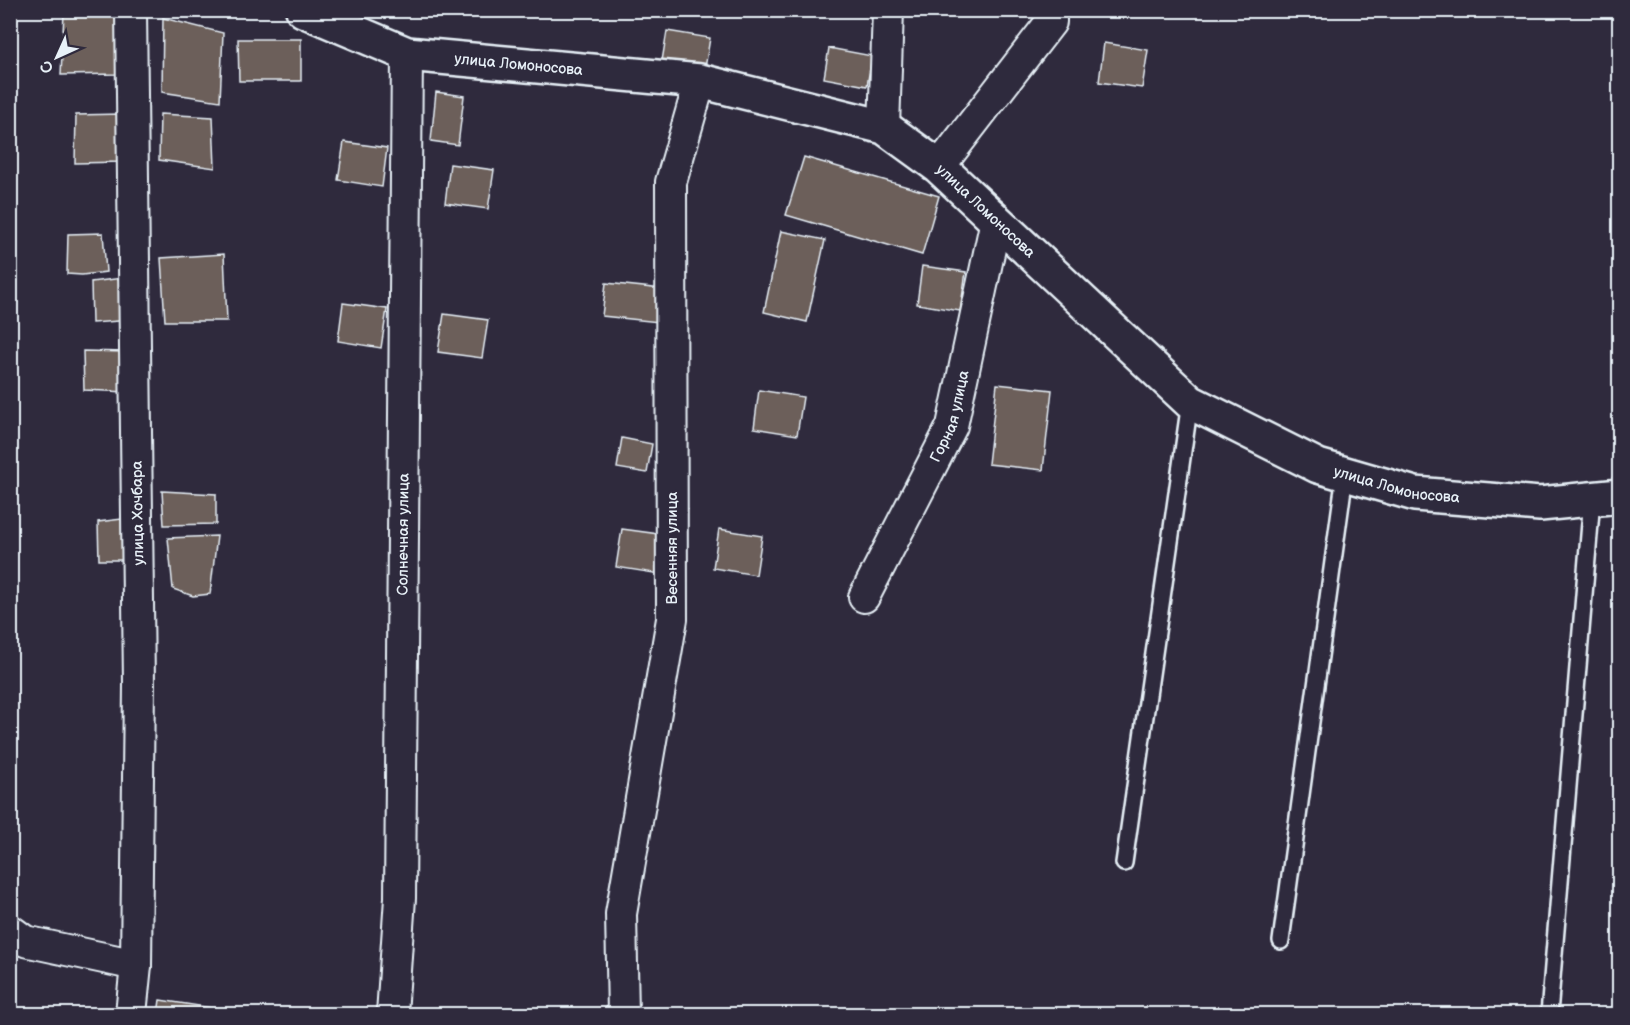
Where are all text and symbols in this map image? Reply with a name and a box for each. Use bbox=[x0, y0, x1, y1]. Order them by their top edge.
north arrow bbox=[27, 27, 87, 87]
street label: улица Ломоносова bbox=[453, 49, 584, 80]
text: С bbox=[37, 56, 58, 77]
street label: улица Ломоносова bbox=[932, 160, 1040, 262]
street label: Горная улица bbox=[926, 369, 973, 465]
street label: улица Хочбара bbox=[128, 460, 148, 565]
street label: улица Ломоносова bbox=[1331, 462, 1461, 507]
street label: Солнечная улица bbox=[393, 473, 413, 596]
street label: Весенняя улица bbox=[663, 491, 682, 604]

